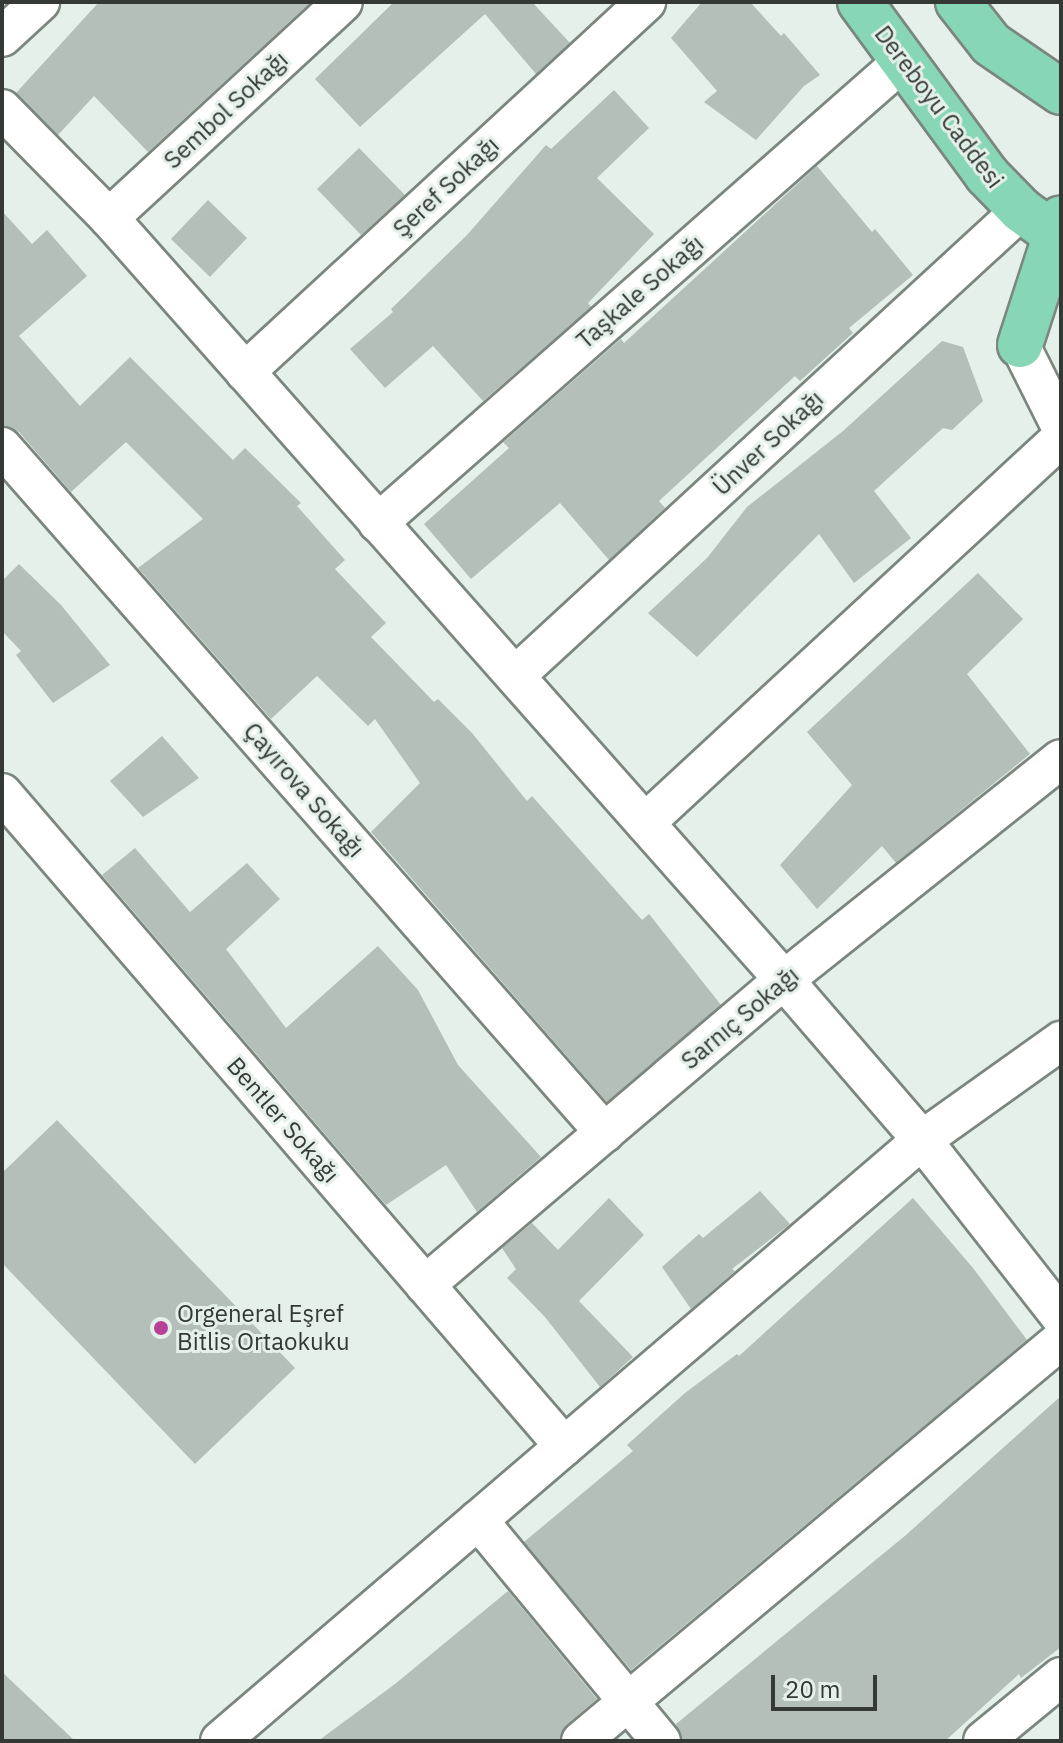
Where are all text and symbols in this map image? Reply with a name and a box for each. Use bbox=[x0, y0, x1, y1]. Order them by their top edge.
street label: Dereboyu Caddesi bbox=[868, 20, 1010, 194]
street label: Sembol Sokağı bbox=[158, 45, 294, 175]
street label: Şeref Sokağı bbox=[387, 131, 505, 243]
street label: Taşkale Sokağı bbox=[571, 229, 709, 355]
street label: Ünver Sokağı bbox=[707, 385, 829, 501]
street label: Çayırova Sokağı bbox=[238, 717, 370, 863]
street label: Sarnıç Sokağı bbox=[675, 961, 805, 1075]
street label: Bentler Sokağı bbox=[221, 1051, 345, 1189]
place label: Orgeneral Eşref Bitlis Ortaokuku bbox=[177, 1300, 350, 1356]
marker: Orgeneral Eşref Bitlis Ortaokuku bbox=[152, 1319, 170, 1337]
scale bar bbox=[775, 1659, 881, 1709]
text: 20 m bbox=[785, 1673, 840, 1705]

